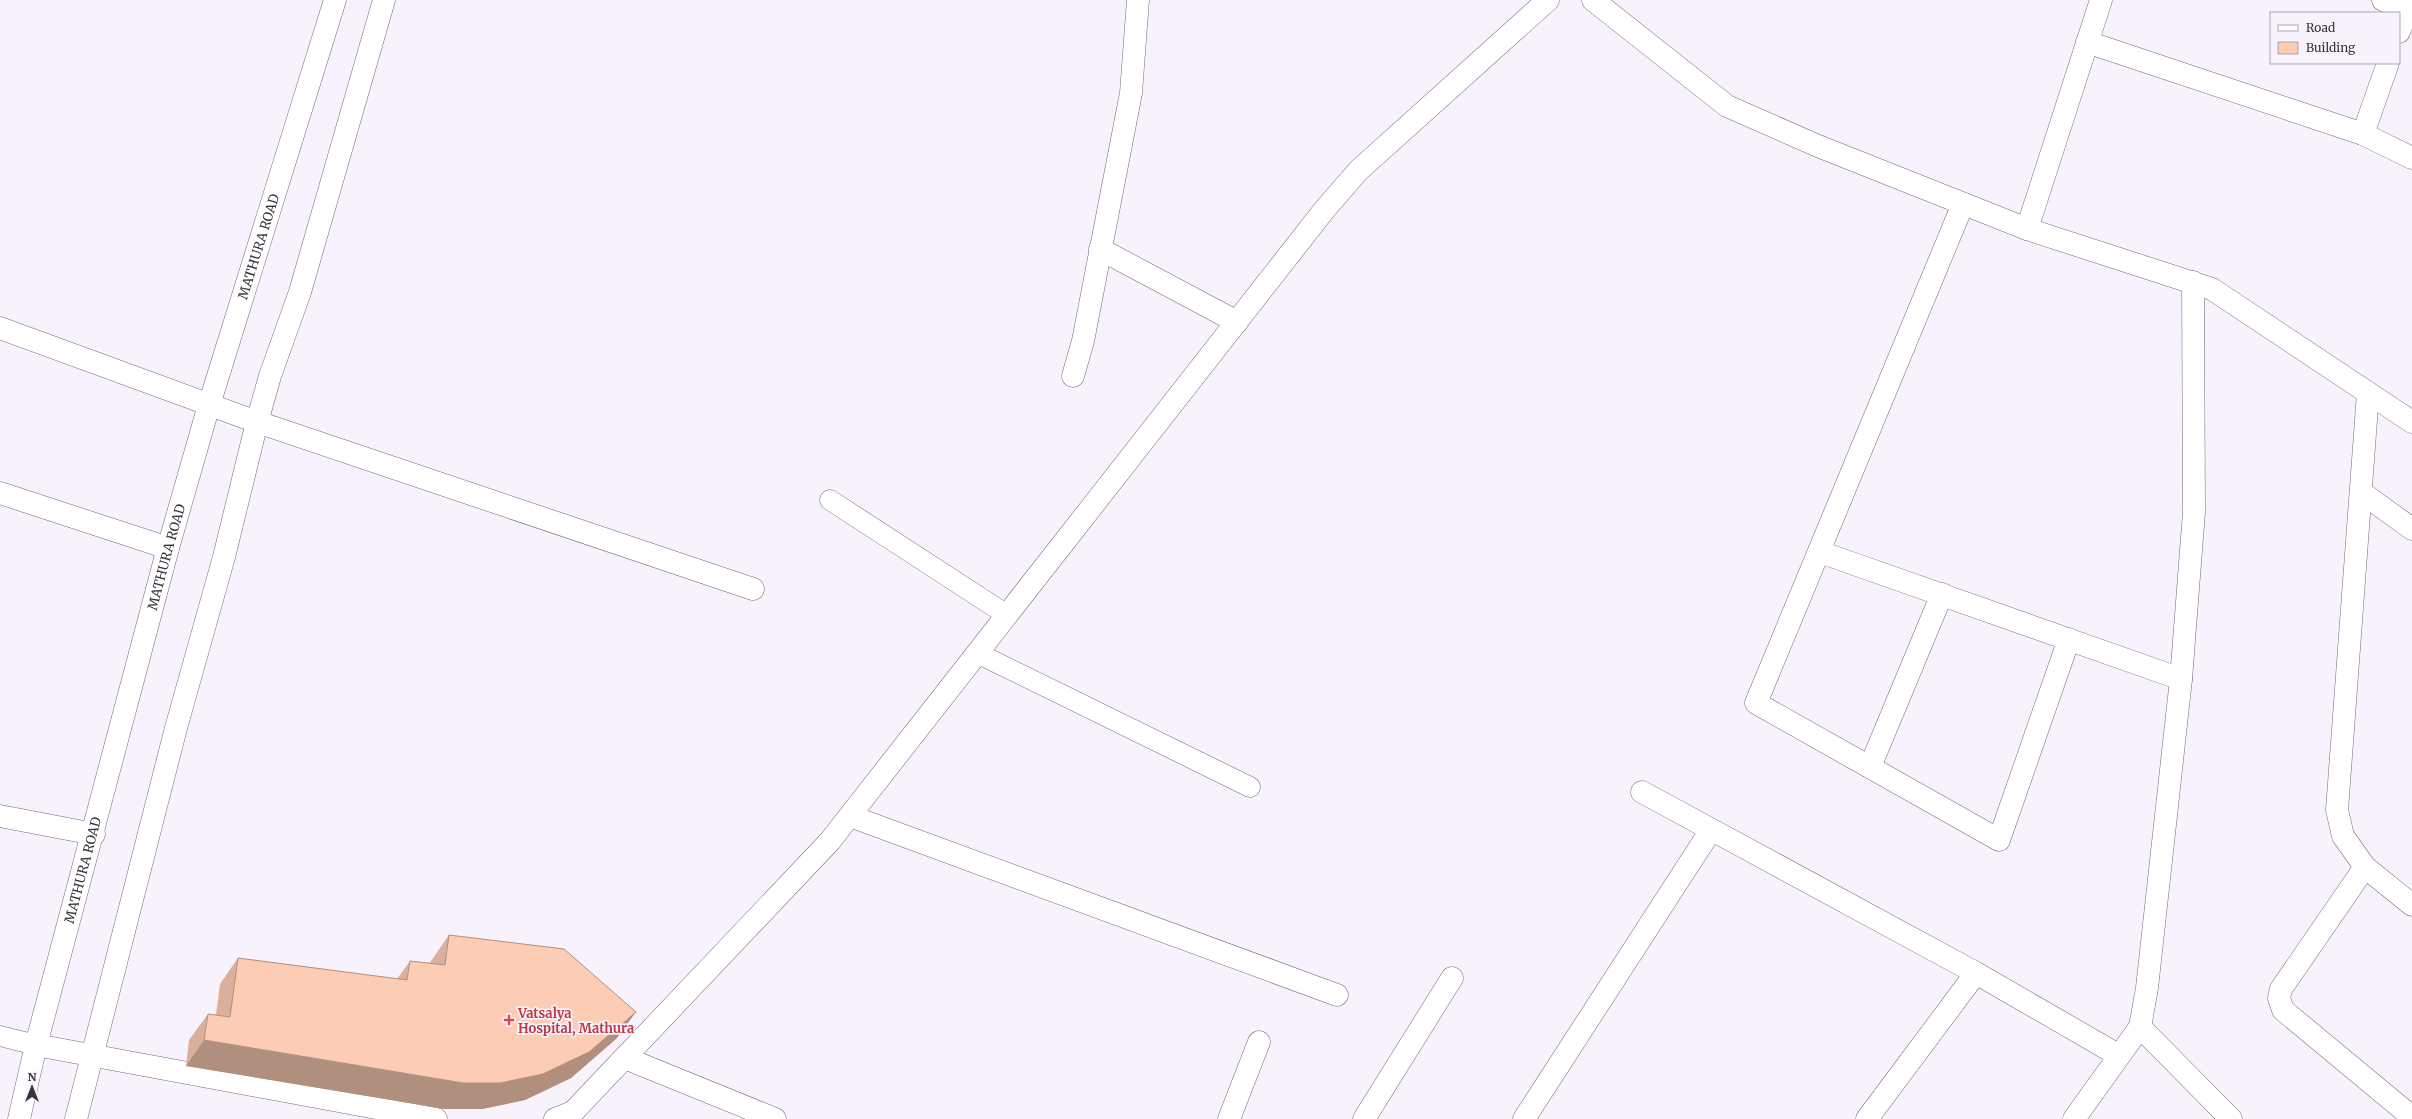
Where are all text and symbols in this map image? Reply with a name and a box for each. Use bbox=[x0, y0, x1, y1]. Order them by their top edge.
legend bbox=[2270, 12, 2400, 64]
text: Road bbox=[2306, 20, 2335, 35]
text: Building bbox=[2306, 40, 2356, 55]
street label: MATHURA ROAD bbox=[234, 192, 283, 301]
street label: MATHURA ROAD bbox=[144, 502, 189, 612]
street label: MATHURA ROAD bbox=[61, 815, 105, 925]
place label: Vatsalya Hospital, Mathura bbox=[517, 1005, 634, 1037]
marker: Vatsalya Hospital, Mathura bbox=[503, 1014, 515, 1026]
north arrow bbox=[12, 1067, 52, 1107]
text: N bbox=[28, 1070, 37, 1084]

